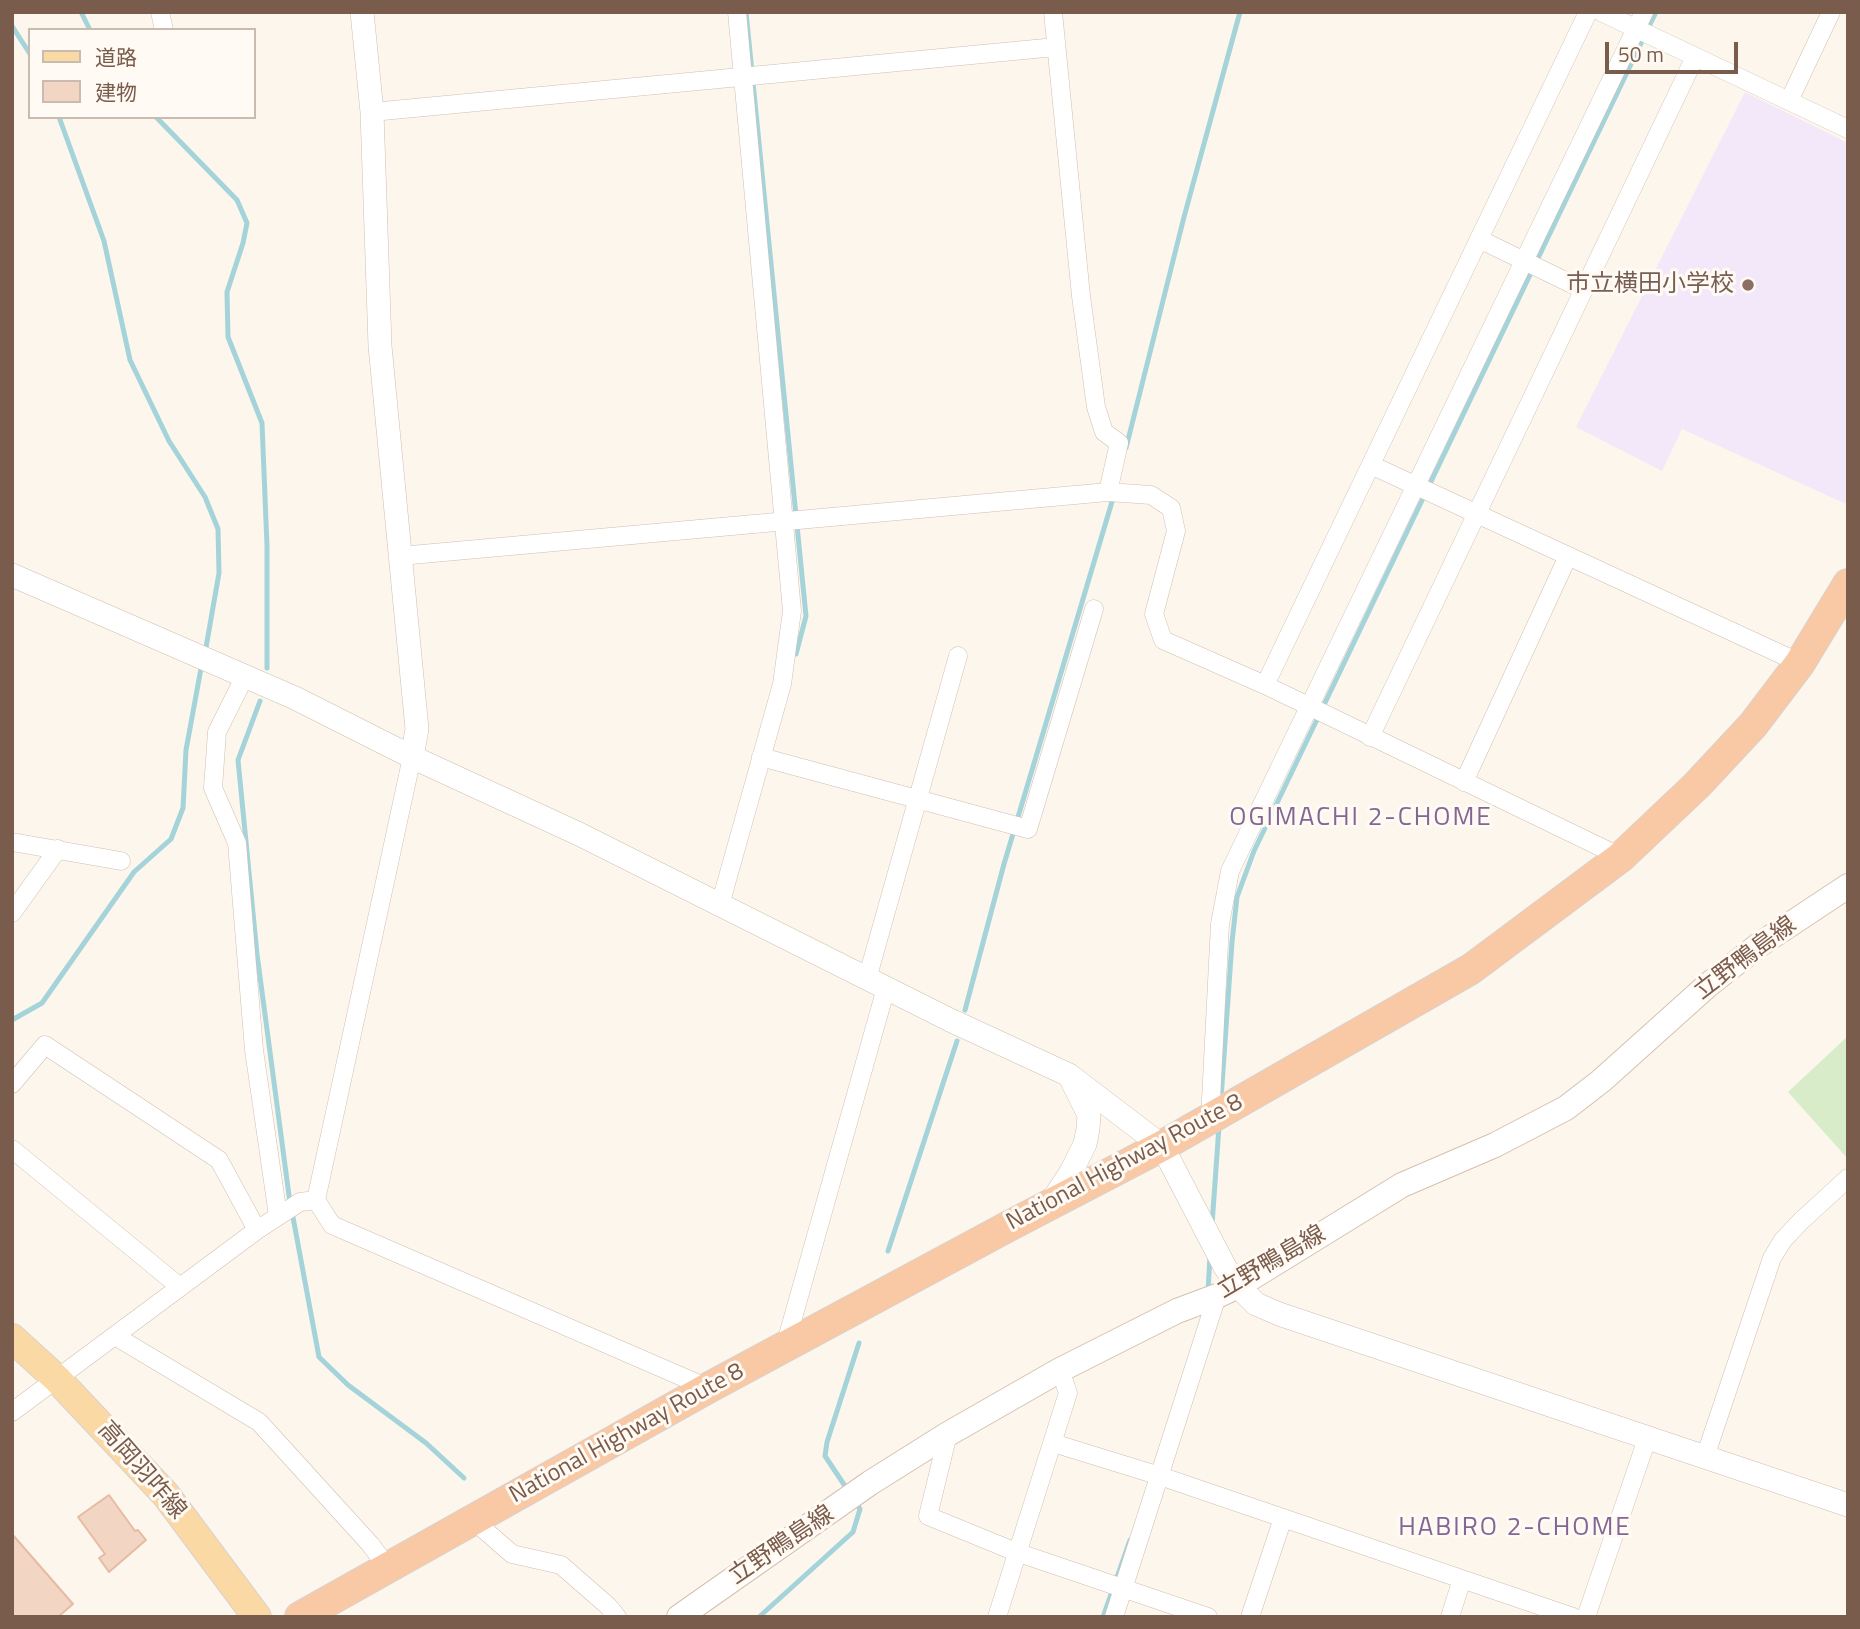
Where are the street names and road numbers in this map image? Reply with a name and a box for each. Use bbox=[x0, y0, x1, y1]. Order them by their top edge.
street label: 立野鴨島線 bbox=[1689, 911, 1803, 1007]
street label: National Highway Route 8 bbox=[1002, 1089, 1248, 1237]
street label: 立野鴨島線 bbox=[1213, 1221, 1331, 1305]
street label: National Highway Route 8 bbox=[505, 1358, 749, 1510]
street label: 高岡羽咋線 bbox=[91, 1416, 191, 1526]
street label: 立野鴨島線 bbox=[724, 1501, 840, 1591]

